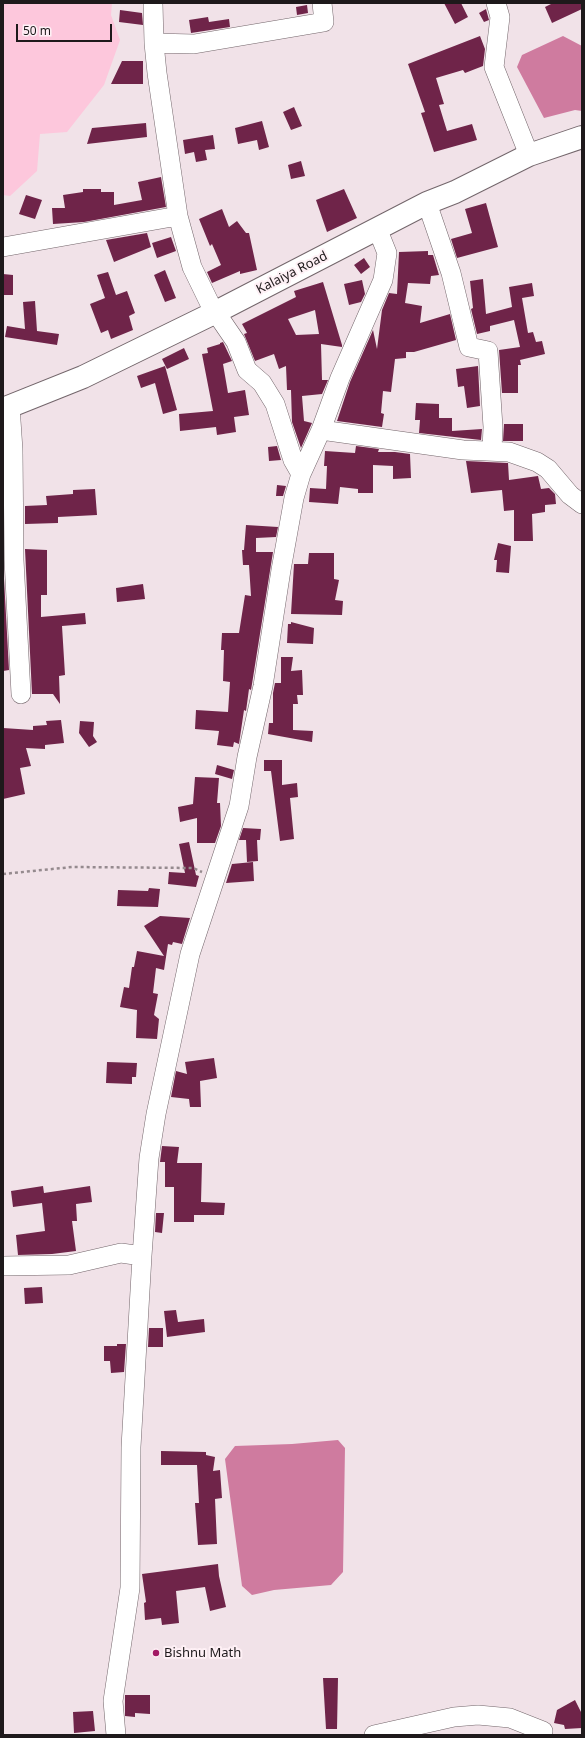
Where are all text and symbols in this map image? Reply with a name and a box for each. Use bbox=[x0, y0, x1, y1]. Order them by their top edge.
scale bar bbox=[18, 16, 114, 42]
text: 50 m bbox=[23, 22, 51, 39]
street label: Kalaiya Road bbox=[254, 248, 330, 298]
place label: Bishnu Math bbox=[164, 1645, 241, 1661]
marker: Bishnu Math bbox=[151, 1648, 161, 1658]

